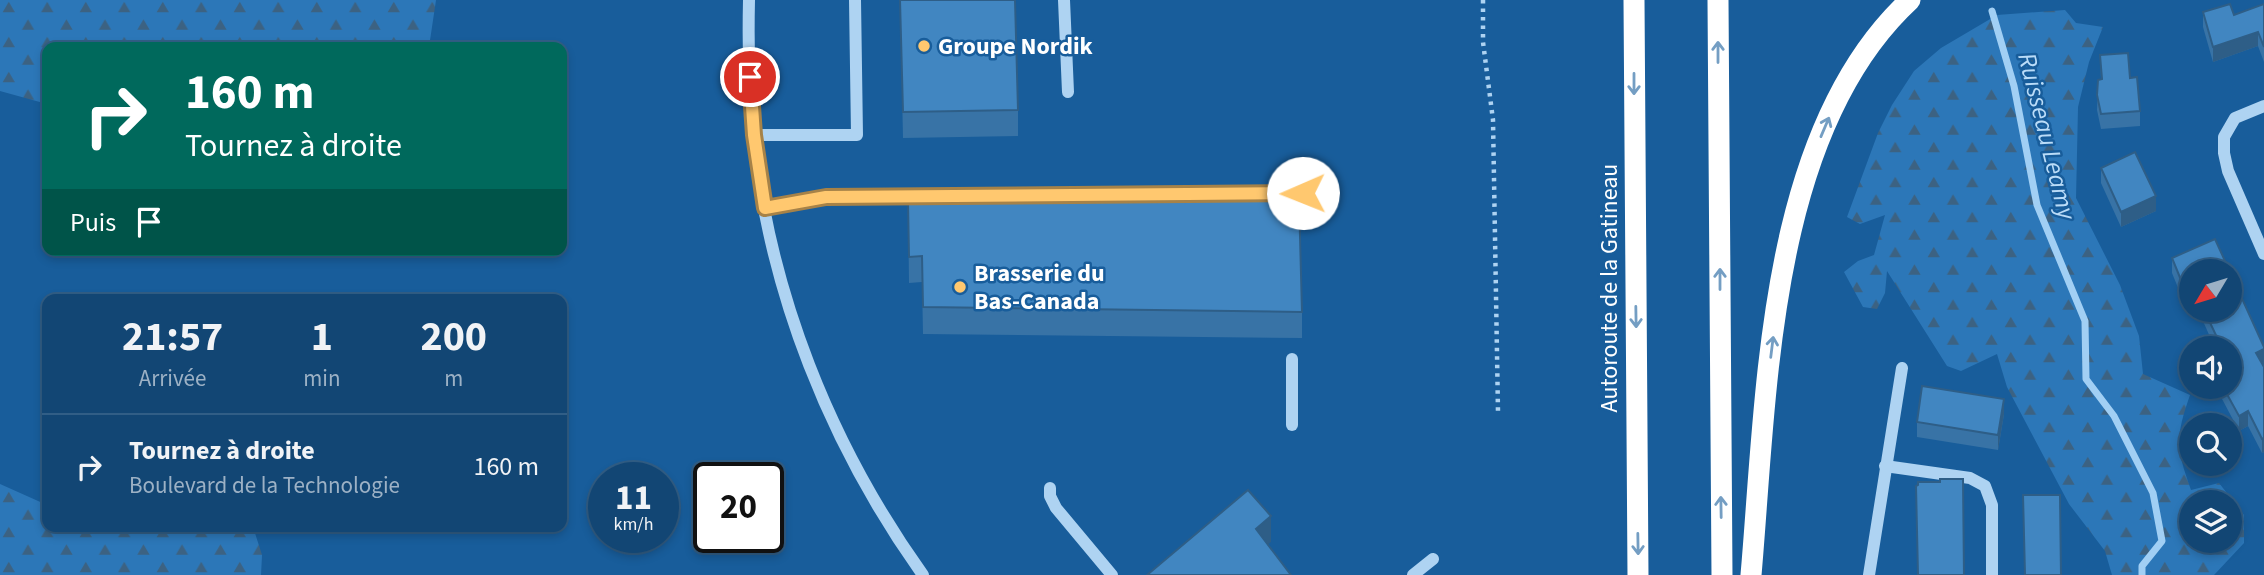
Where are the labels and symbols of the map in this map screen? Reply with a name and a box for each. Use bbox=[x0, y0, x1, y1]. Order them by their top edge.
place label: Groupe Nordik bbox=[938, 29, 1094, 64]
marker: Groupe Nordik bbox=[916, 38, 932, 54]
one-way arrow bbox=[1711, 41, 1725, 64]
pin bbox=[720, 47, 780, 107]
water label: Ruisseau Leamy bbox=[2008, 49, 2086, 225]
one-way arrow bbox=[1627, 72, 1641, 95]
one-way arrow bbox=[1819, 117, 1832, 138]
position arrow bbox=[1266, 156, 1340, 230]
street label: Autoroute de la Gatineau bbox=[1592, 164, 1627, 412]
place label: Brasserie du Bas-Canada bbox=[974, 256, 1105, 319]
north arrow bbox=[2179, 259, 2242, 322]
one-way arrow bbox=[1713, 268, 1727, 291]
marker: Brasserie du Bas-Canada bbox=[952, 279, 968, 295]
one-way arrow bbox=[1629, 305, 1643, 328]
one-way arrow bbox=[1765, 336, 1778, 359]
speed limit sign: 20 bbox=[693, 462, 784, 553]
one-way arrow bbox=[1714, 496, 1728, 519]
one-way arrow bbox=[1631, 533, 1645, 556]

